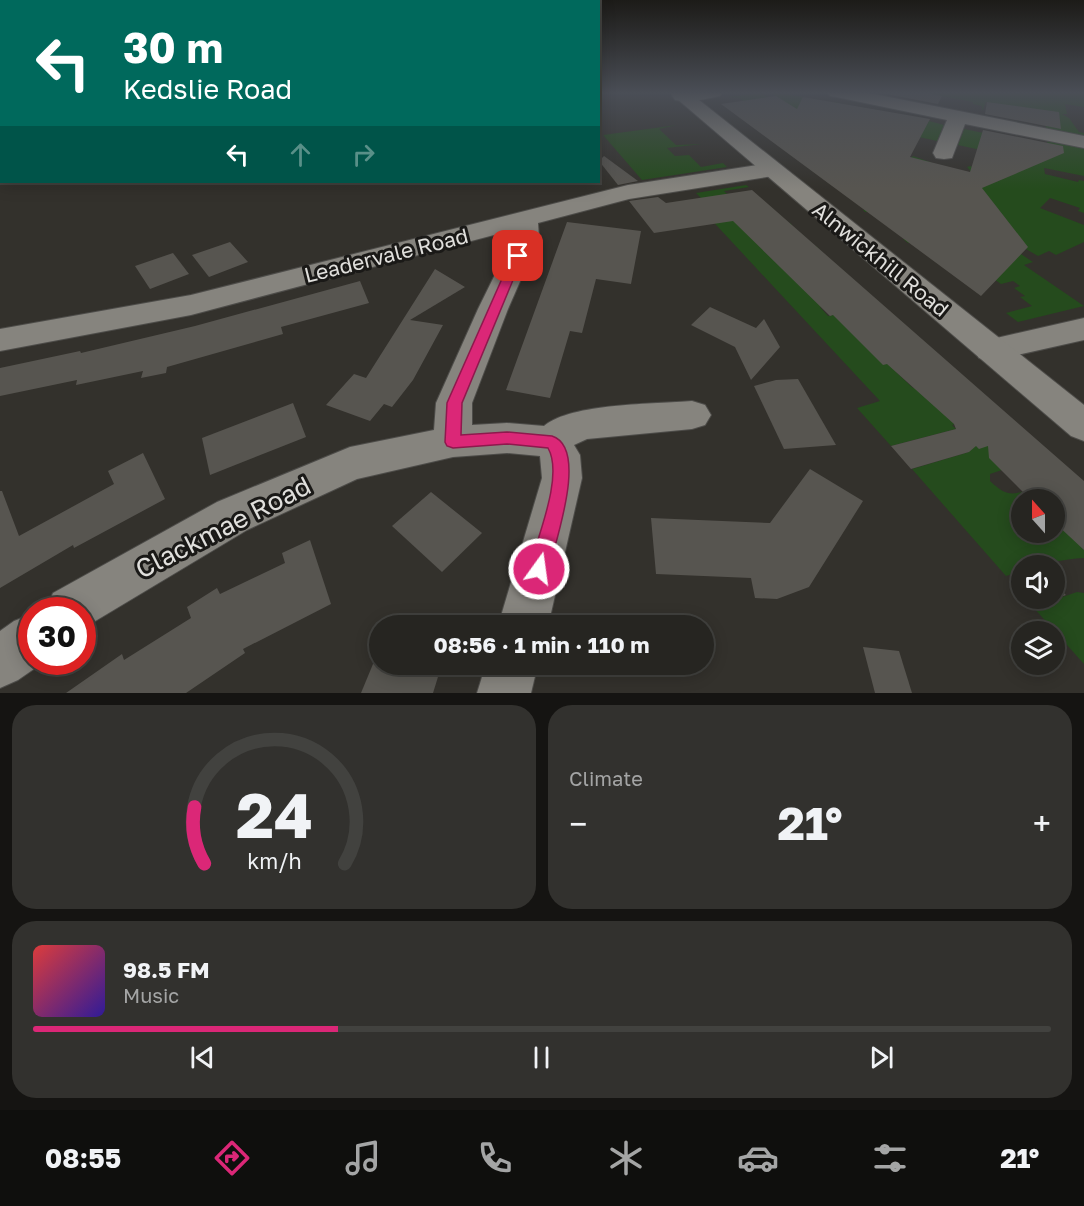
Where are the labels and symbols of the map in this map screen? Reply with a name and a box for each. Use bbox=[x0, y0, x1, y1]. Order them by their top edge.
street label: Alnwickhill Road bbox=[808, 196, 954, 322]
street label: Leadervale Road bbox=[301, 222, 471, 288]
pin bbox=[492, 230, 543, 281]
street label: Clackmae Road bbox=[130, 469, 316, 585]
north arrow bbox=[1011, 489, 1065, 543]
position arrow bbox=[507, 537, 571, 601]
speed limit sign: 30 bbox=[18, 597, 96, 675]

